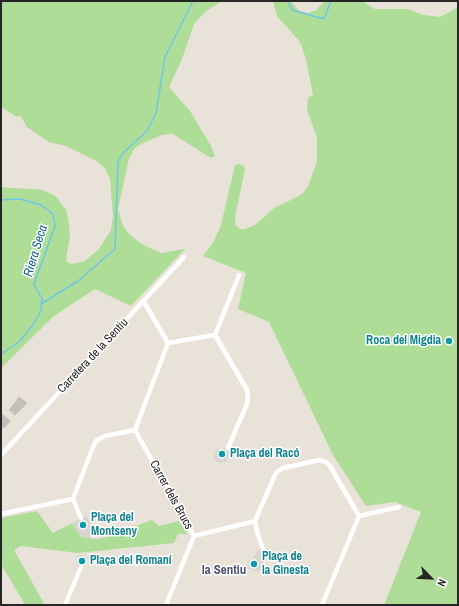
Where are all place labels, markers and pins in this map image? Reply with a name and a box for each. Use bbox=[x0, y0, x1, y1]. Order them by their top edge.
place label: Roca del Migdia bbox=[366, 334, 441, 348]
marker: Roca del Migdia bbox=[444, 336, 454, 346]
place label: Plaça del Racó bbox=[230, 447, 299, 461]
marker: Plaça del Racó bbox=[217, 449, 227, 459]
place label: Plaça del Montseny bbox=[91, 511, 137, 539]
marker: Plaça del Montseny bbox=[78, 520, 88, 530]
place label: Plaça de la Ginesta bbox=[262, 550, 309, 578]
place label: Plaça del Romaní bbox=[90, 554, 171, 568]
marker: Plaça del Romaní bbox=[77, 556, 87, 566]
marker: Plaça de la Ginesta bbox=[249, 559, 259, 569]

